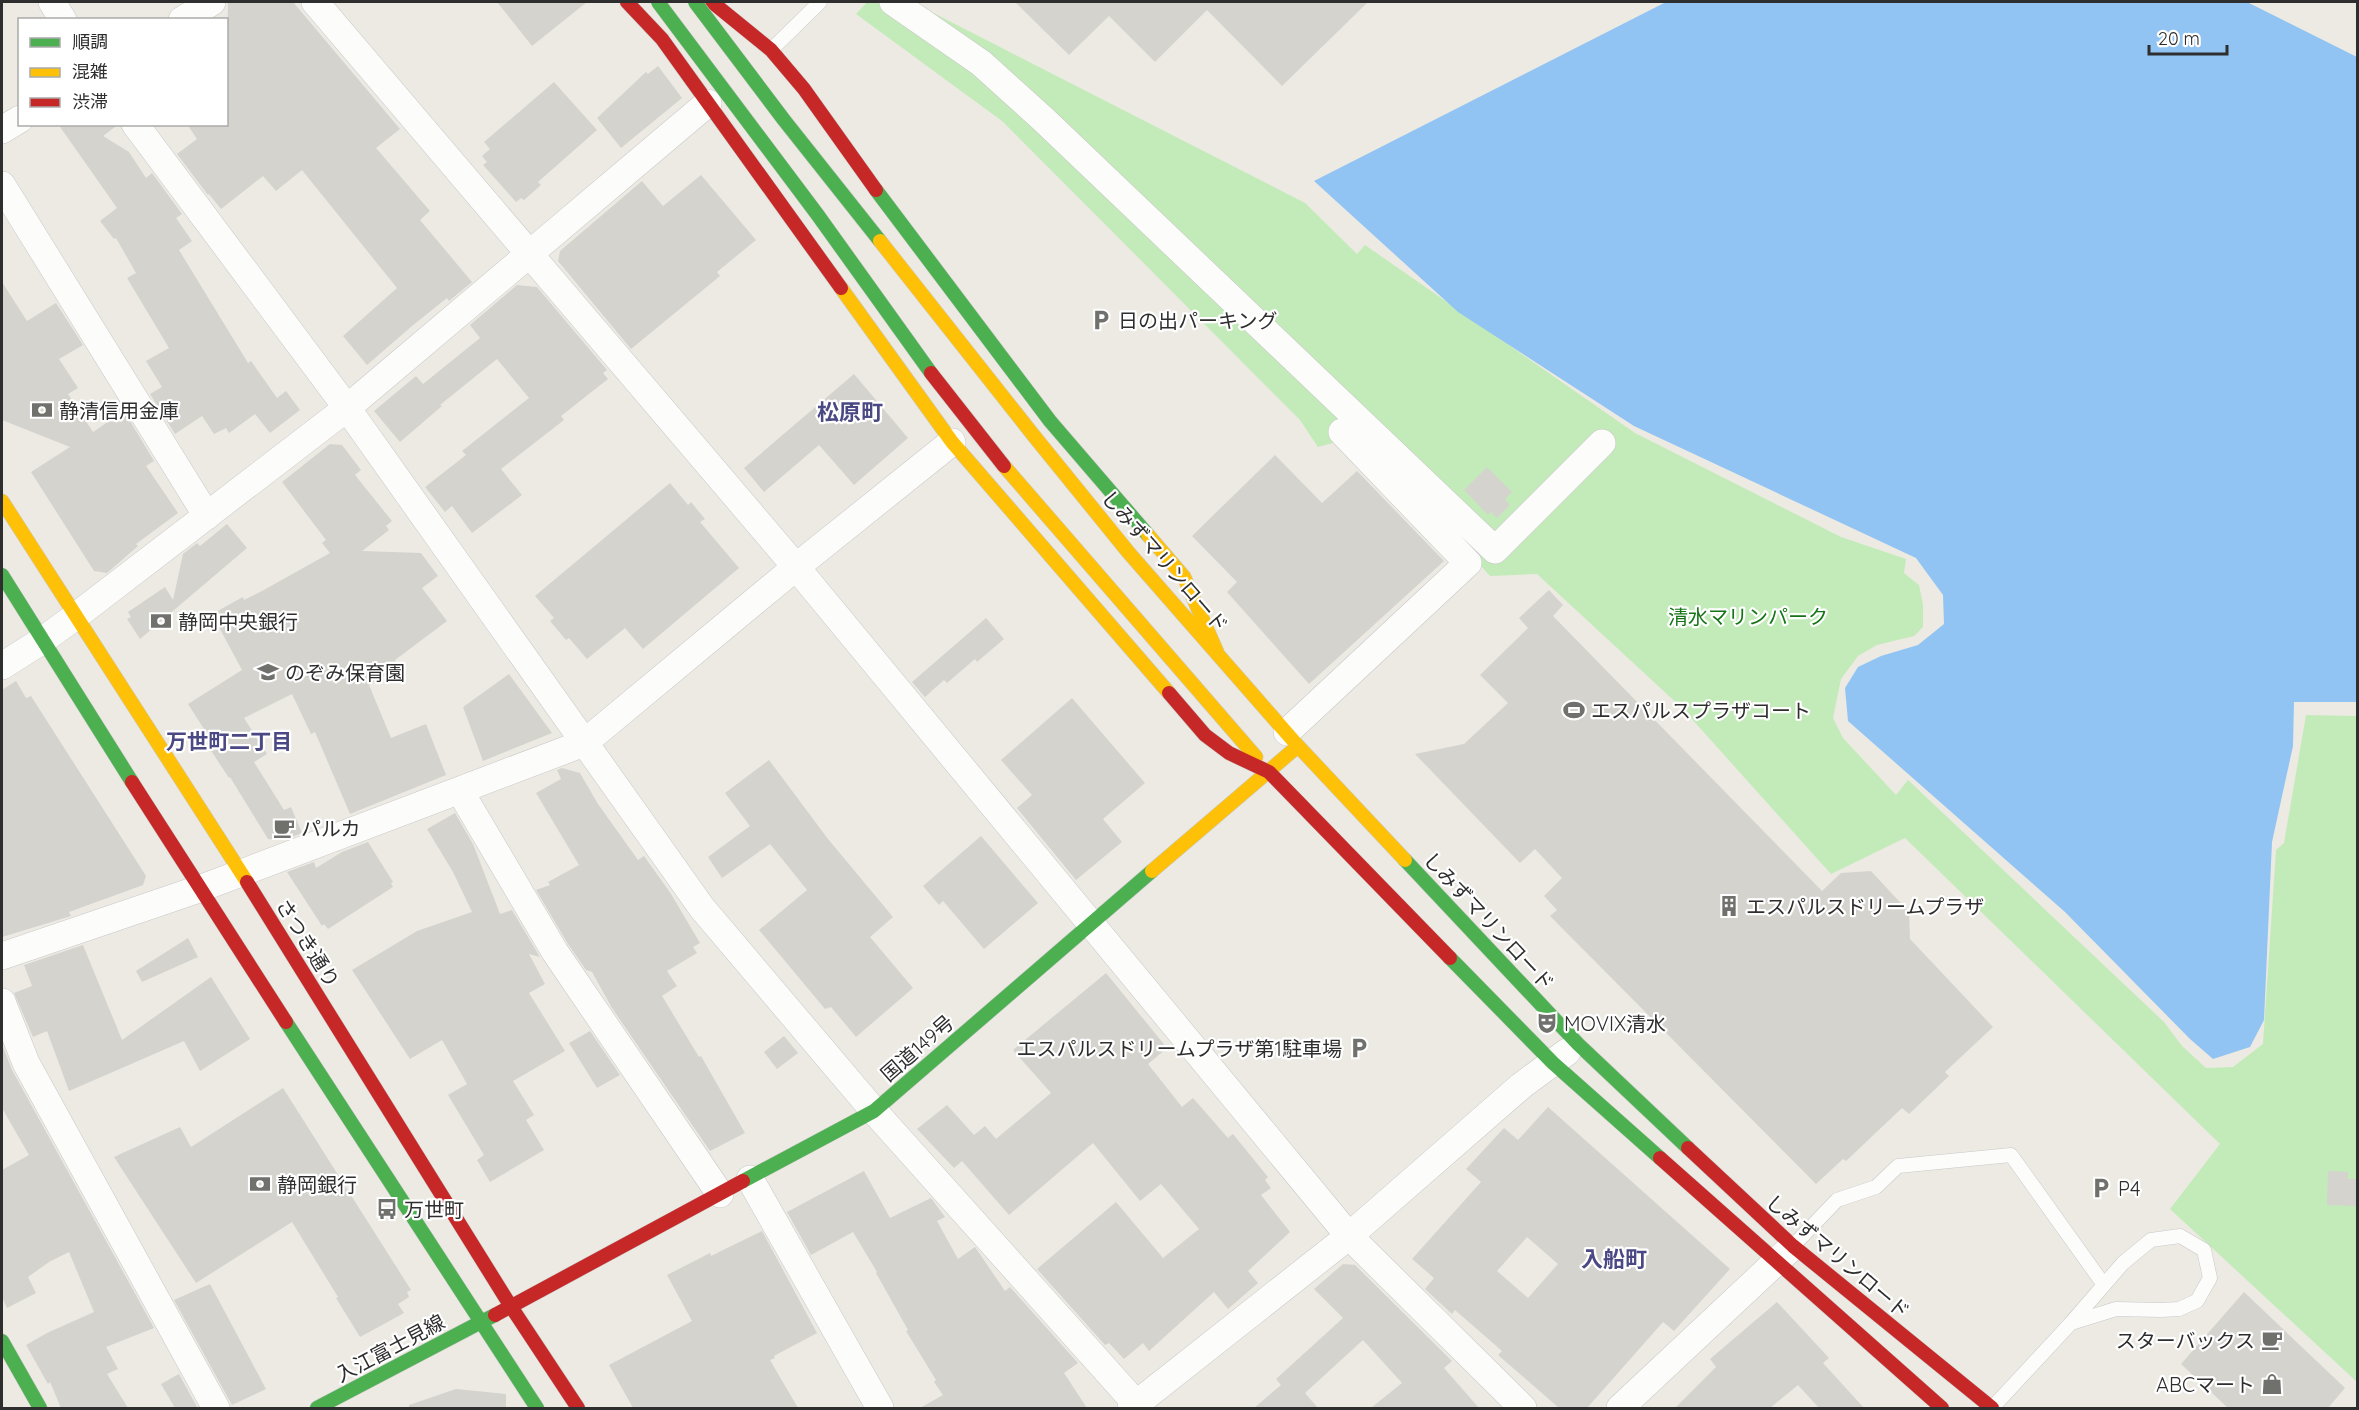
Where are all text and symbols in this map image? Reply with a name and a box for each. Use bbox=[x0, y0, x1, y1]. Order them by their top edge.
legend bbox=[18, 18, 228, 126]
scale bar bbox=[2149, 18, 2227, 56]
text: 20 m bbox=[2158, 27, 2200, 50]
text: 順調 bbox=[72, 30, 108, 53]
text: 混雑 bbox=[72, 60, 108, 83]
text: 渋滞 bbox=[72, 90, 108, 113]
parking icon: 日の出パーキング bbox=[1089, 308, 1113, 332]
place label: 日の出パーキング bbox=[1118, 308, 1277, 333]
bank icon: 静清信用金庫 bbox=[30, 398, 54, 422]
place label: 静清信用金庫 bbox=[59, 398, 179, 423]
district label: 松原町 bbox=[817, 398, 883, 426]
street label: しみずマリンロード bbox=[1097, 485, 1233, 637]
park label: 清水マリンパーク bbox=[1668, 604, 1828, 629]
bank icon: 静岡中央銀行 bbox=[149, 609, 173, 633]
place label: 静岡中央銀行 bbox=[178, 609, 298, 634]
school or university icon: のぞみ保育園 bbox=[256, 660, 280, 684]
place label: のぞみ保育園 bbox=[285, 660, 405, 685]
sports icon: エスパルスプラザコート bbox=[1562, 698, 1586, 722]
place label: エスパルスプラザコート bbox=[1591, 698, 1811, 723]
district label: 万世町二丁目 bbox=[166, 728, 292, 754]
cafe icon: パルカ bbox=[272, 816, 296, 840]
place label: パルカ bbox=[301, 816, 360, 841]
street label: しみずマリンロード bbox=[1418, 847, 1560, 995]
street label: さつき通り bbox=[271, 894, 345, 992]
building icon: エスパルスドリームプラザ bbox=[1717, 894, 1741, 918]
place label: エスパルスドリームプラザ bbox=[1746, 894, 1984, 919]
street label: 国道149号 bbox=[875, 1010, 959, 1086]
theatre icon: MOVIX清水 bbox=[1535, 1011, 1559, 1035]
place label: MOVIX清水 bbox=[1564, 1011, 1666, 1036]
place label: エスパルスドリームプラザ第1駐車場 bbox=[1016, 1036, 1342, 1061]
parking icon: エスパルスドリームプラザ第1駐車場 bbox=[1347, 1036, 1371, 1060]
bank icon: 静岡銀行 bbox=[248, 1172, 272, 1196]
place label: 静岡銀行 bbox=[277, 1172, 357, 1197]
parking icon: P4 bbox=[2089, 1176, 2113, 1200]
place label: P4 bbox=[2118, 1176, 2140, 1201]
street label: しみずマリンロード bbox=[1761, 1189, 1915, 1323]
bus stop icon: 万世町 bbox=[375, 1197, 399, 1221]
place label: 万世町 bbox=[404, 1197, 464, 1222]
district label: 入船町 bbox=[1581, 1245, 1647, 1273]
street label: 入江富士見線 bbox=[331, 1309, 449, 1387]
place label: スターバックス bbox=[2116, 1328, 2255, 1353]
cafe icon: スターバックス bbox=[2260, 1328, 2284, 1352]
place label: ABCマート bbox=[2156, 1372, 2255, 1397]
shop icon: ABCマート bbox=[2260, 1372, 2284, 1396]

